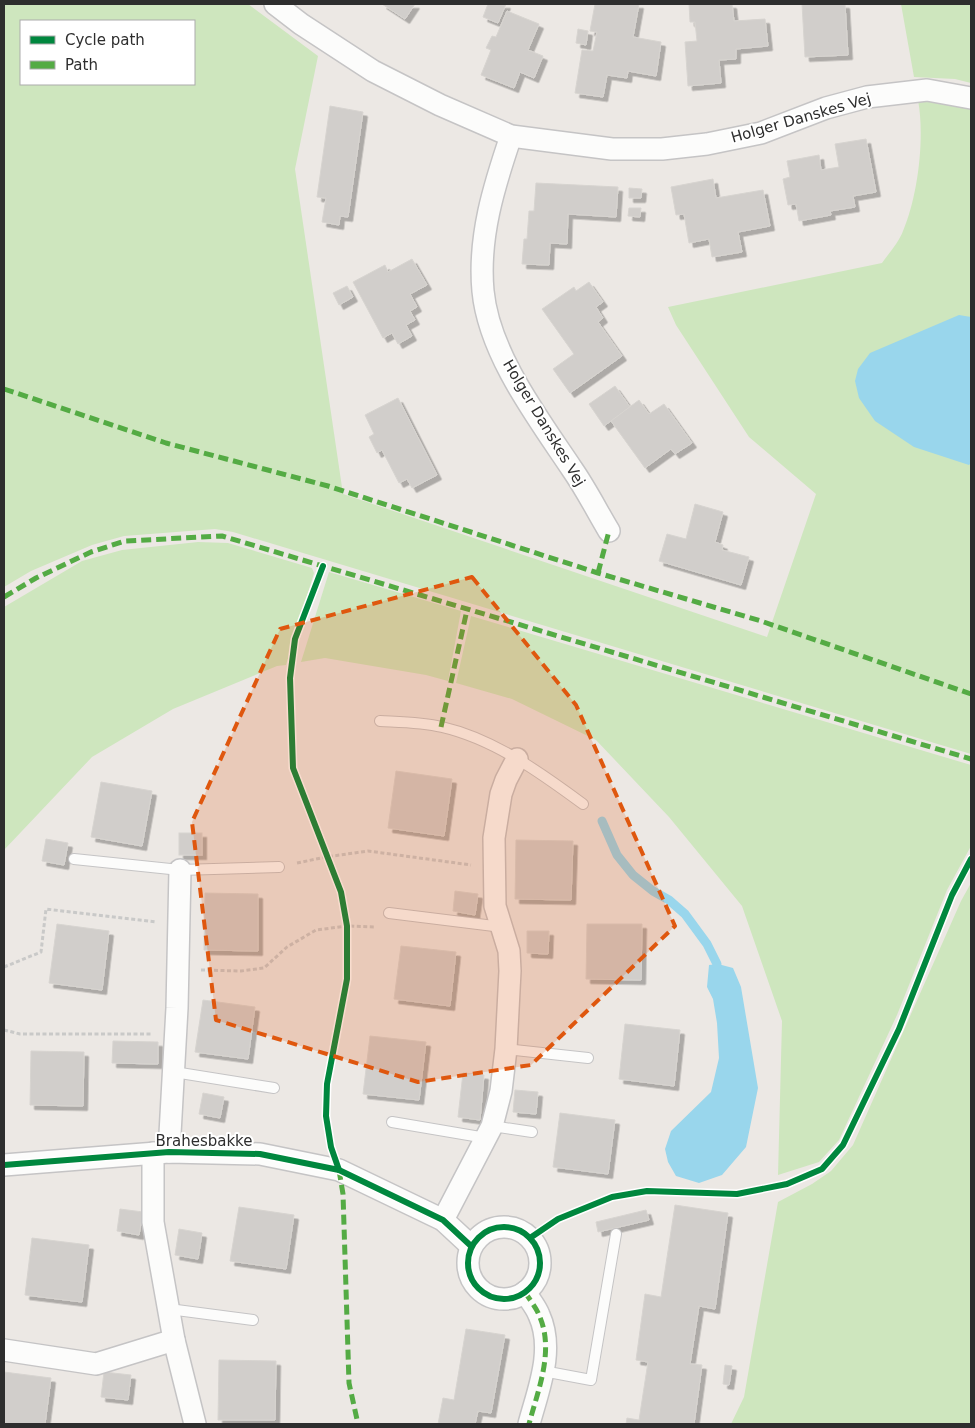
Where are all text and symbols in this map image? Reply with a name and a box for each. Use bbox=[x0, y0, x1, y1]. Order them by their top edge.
legend bbox=[20, 20, 195, 85]
text: Cycle path bbox=[65, 31, 145, 49]
text: Path bbox=[65, 56, 98, 74]
street label: Holger Danskes Vej bbox=[729, 89, 873, 147]
street label: Holger Danskes Vej bbox=[499, 356, 589, 490]
street label: Brahesbakke bbox=[156, 1132, 252, 1150]

